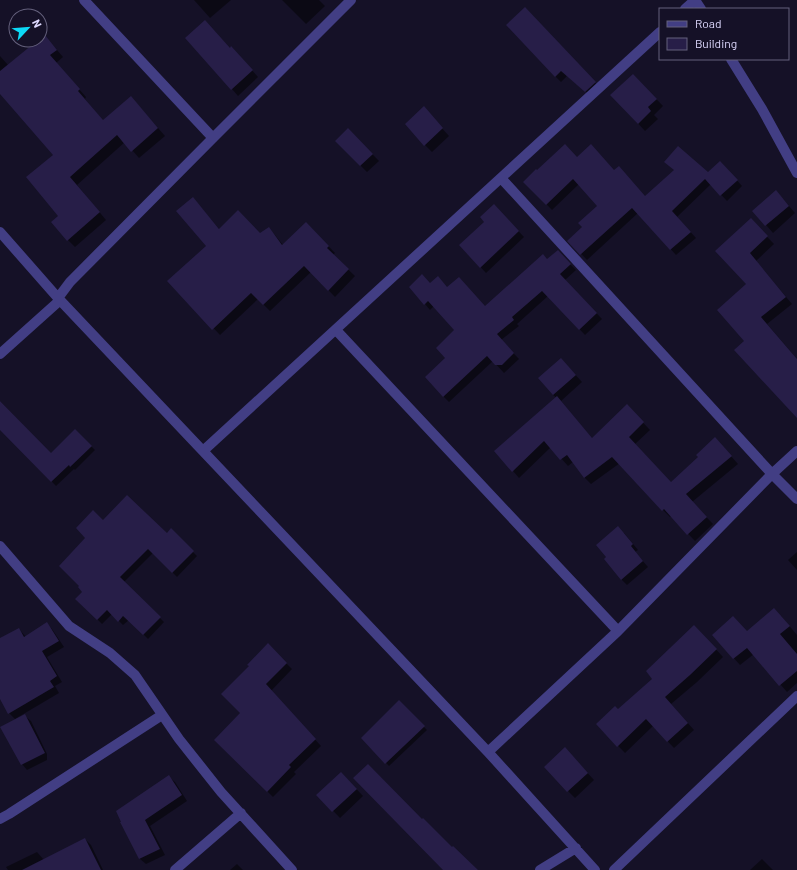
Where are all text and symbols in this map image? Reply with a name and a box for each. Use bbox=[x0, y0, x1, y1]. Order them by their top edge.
north arrow bbox=[8, 8, 48, 48]
legend bbox=[659, 8, 789, 60]
text: Road bbox=[695, 16, 722, 30]
text: N bbox=[30, 17, 45, 30]
text: Building bbox=[695, 36, 737, 50]

